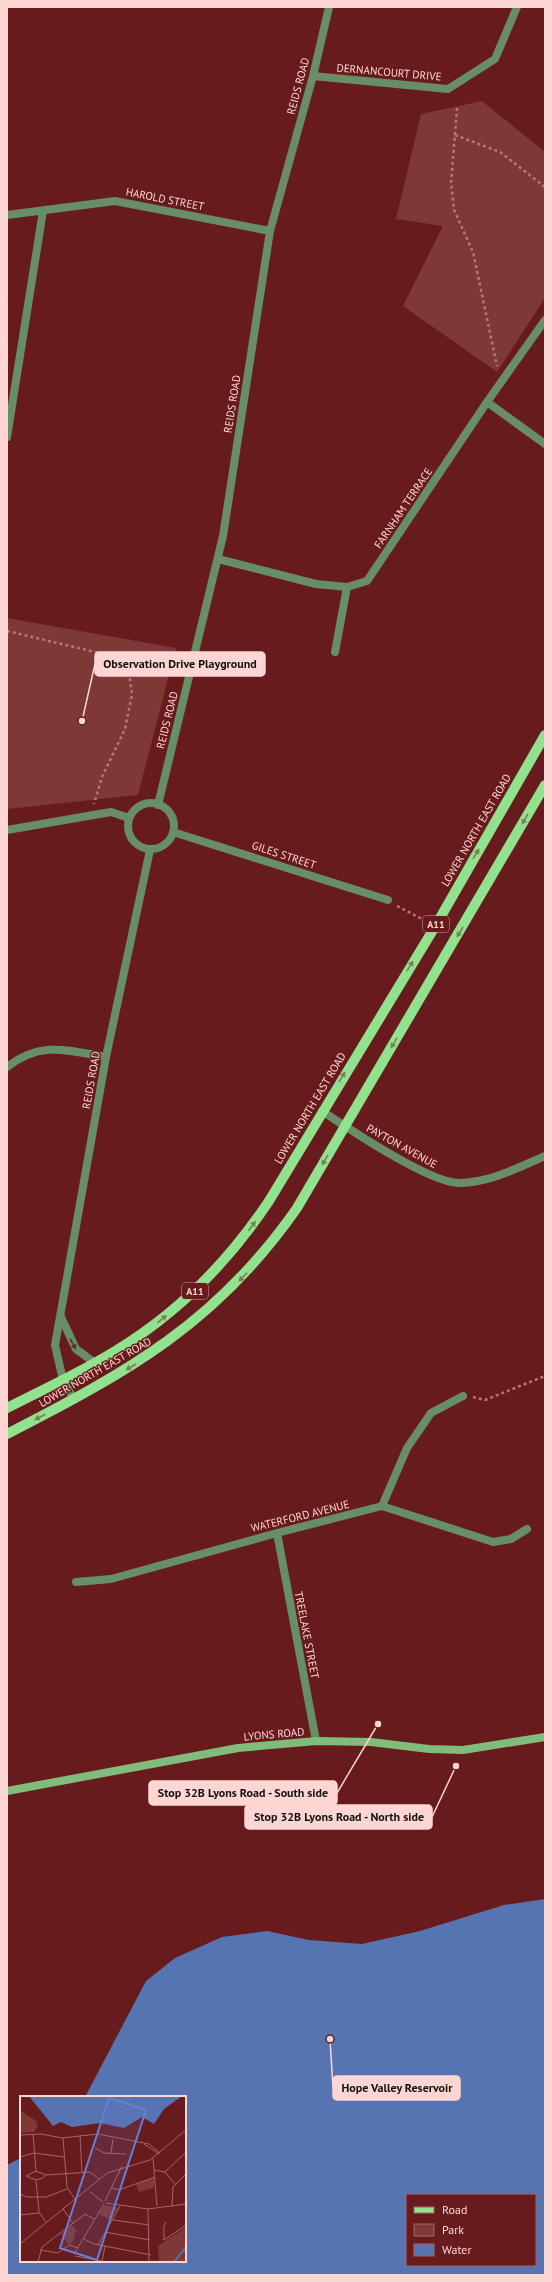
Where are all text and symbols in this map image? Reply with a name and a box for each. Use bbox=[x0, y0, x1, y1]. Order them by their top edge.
street label: REIDS ROAD bbox=[284, 56, 312, 116]
street label: DERNANCOURT DRIVE bbox=[336, 60, 442, 84]
street label: HAROLD STREET bbox=[125, 185, 205, 213]
street label: REIDS ROAD bbox=[221, 374, 243, 434]
street label: FARNHAM TERRACE bbox=[371, 465, 435, 551]
callout: Observation Drive Playground bbox=[95, 652, 265, 676]
text: Observation Drive Playground bbox=[103, 656, 257, 671]
street label: REIDS ROAD bbox=[153, 690, 181, 750]
street label: LOWER NORTH EAST ROAD bbox=[438, 771, 514, 889]
one-way arrow bbox=[522, 813, 529, 825]
street label: GILES STREET bbox=[250, 838, 318, 872]
one-way arrow bbox=[473, 849, 480, 860]
road number: A11 bbox=[423, 916, 449, 932]
one-way arrow bbox=[457, 926, 464, 938]
one-way arrow bbox=[406, 961, 414, 971]
one-way arrow bbox=[390, 1037, 397, 1049]
street label: REIDS ROAD bbox=[79, 1050, 103, 1110]
street label: LOWER NORTH EAST ROAD bbox=[271, 1050, 349, 1166]
one-way arrow bbox=[338, 1072, 346, 1082]
street label: PAYTON AVENUE bbox=[364, 1121, 440, 1171]
one-way arrow bbox=[322, 1154, 329, 1165]
one-way arrow bbox=[248, 1220, 256, 1231]
one-way arrow bbox=[238, 1272, 247, 1282]
road number: A11 bbox=[182, 1283, 208, 1299]
one-way arrow bbox=[157, 1315, 167, 1323]
street label: LOWER NORTH EAST ROAD bbox=[36, 1334, 154, 1410]
one-way arrow bbox=[70, 1338, 76, 1350]
one-way arrow bbox=[125, 1363, 137, 1370]
one-way arrow bbox=[35, 1414, 46, 1420]
street label: WATERFORD AVENUE bbox=[249, 1497, 351, 1535]
street label: TREELAKE STREET bbox=[292, 1590, 322, 1680]
street label: LYONS ROAD bbox=[243, 1724, 305, 1744]
callout: Stop 32B Lyons Road - South side bbox=[149, 1781, 337, 1805]
text: Stop 32B Lyons Road - South side bbox=[158, 1785, 328, 1800]
callout: Stop 32B Lyons Road - North side bbox=[245, 1805, 432, 1829]
text: Stop 32B Lyons Road - North side bbox=[254, 1809, 424, 1824]
callout: Hope Valley Reservoir bbox=[333, 2076, 460, 2100]
text: Hope Valley Reservoir bbox=[342, 2080, 453, 2095]
inset map bbox=[20, 2096, 186, 2262]
legend bbox=[406, 2194, 536, 2266]
text: Road bbox=[442, 2202, 467, 2217]
text: Park bbox=[442, 2222, 464, 2237]
text: Water bbox=[442, 2242, 472, 2257]

